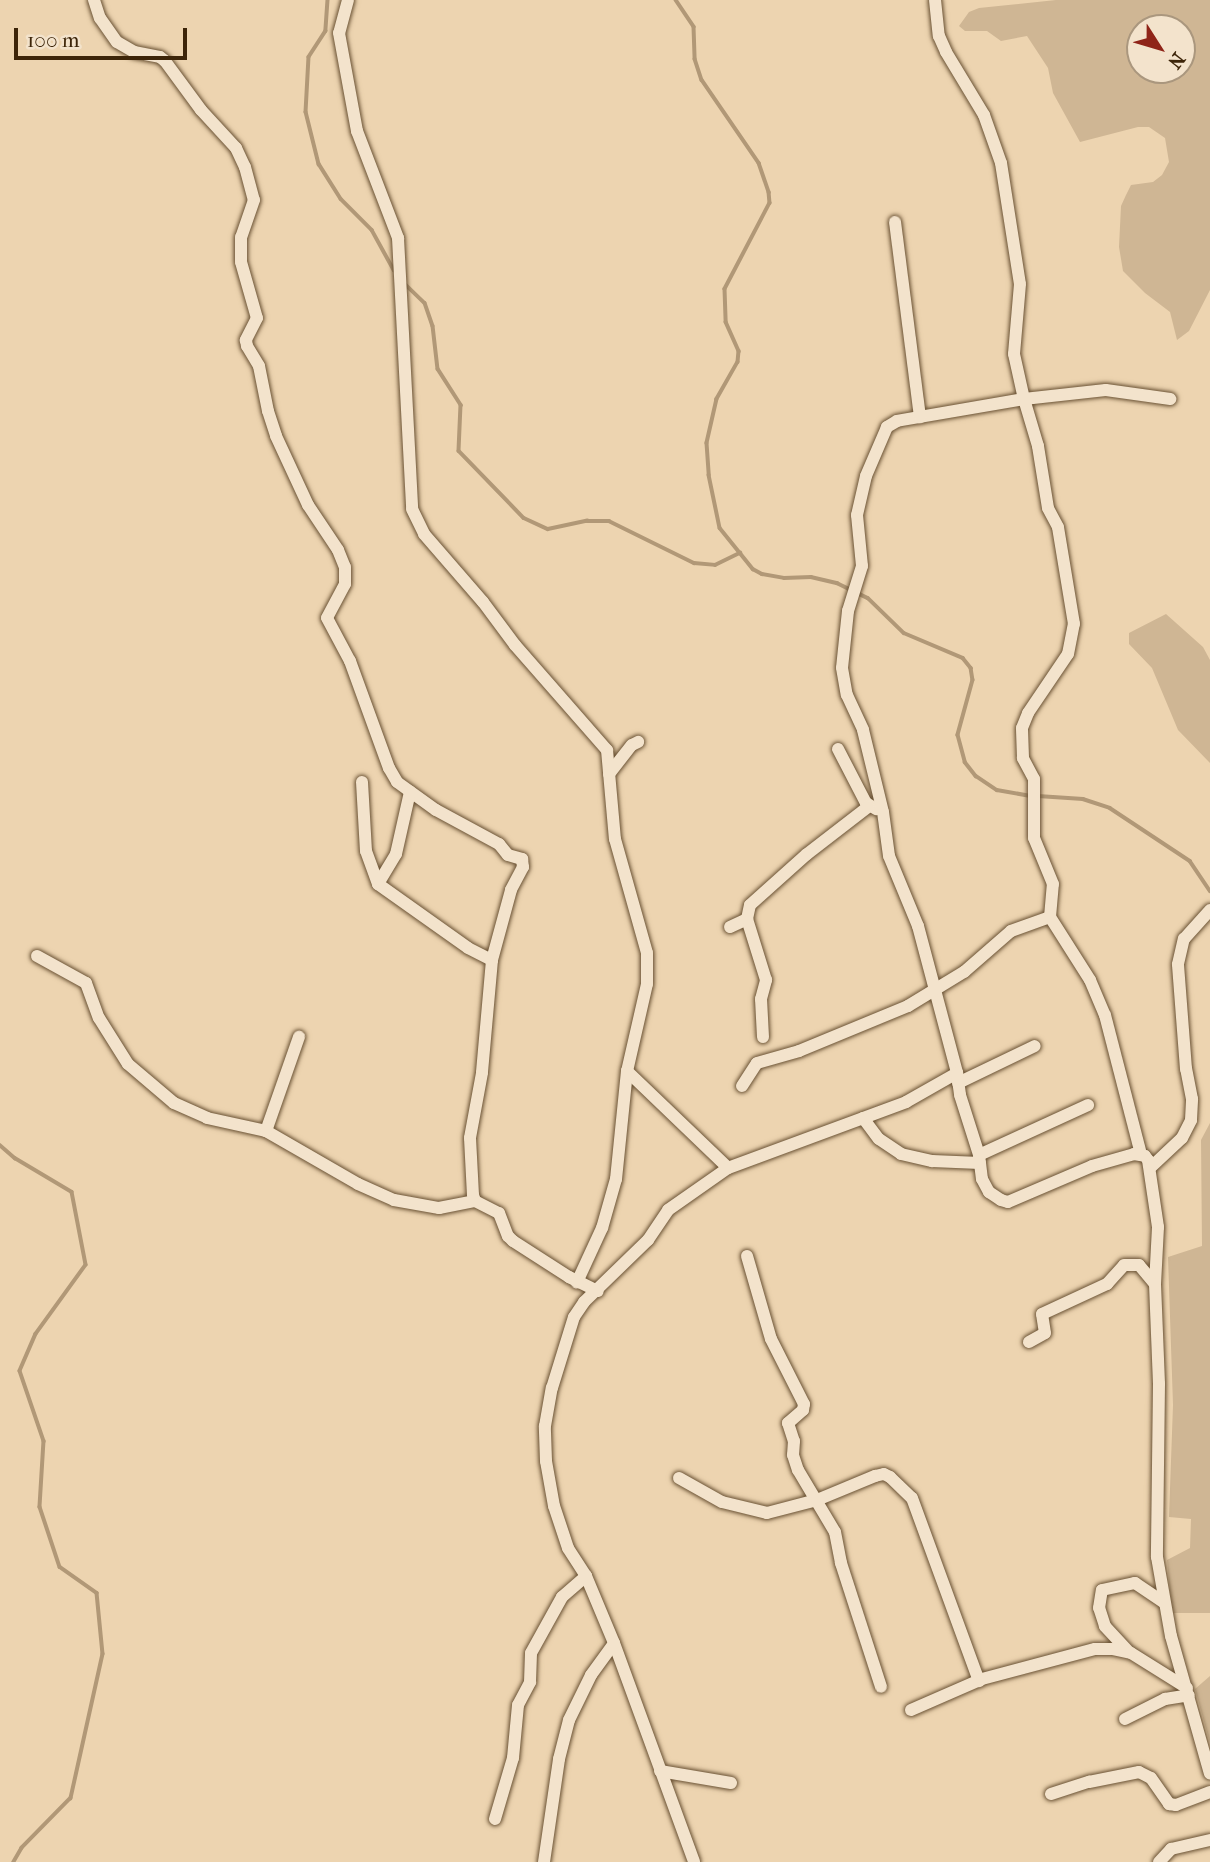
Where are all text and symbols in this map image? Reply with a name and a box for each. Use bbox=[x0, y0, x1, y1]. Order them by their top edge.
scale bar bbox=[18, 14, 191, 58]
north arrow bbox=[1126, 14, 1196, 84]
text: 100 m bbox=[27, 28, 80, 52]
text: N bbox=[1163, 48, 1189, 73]

